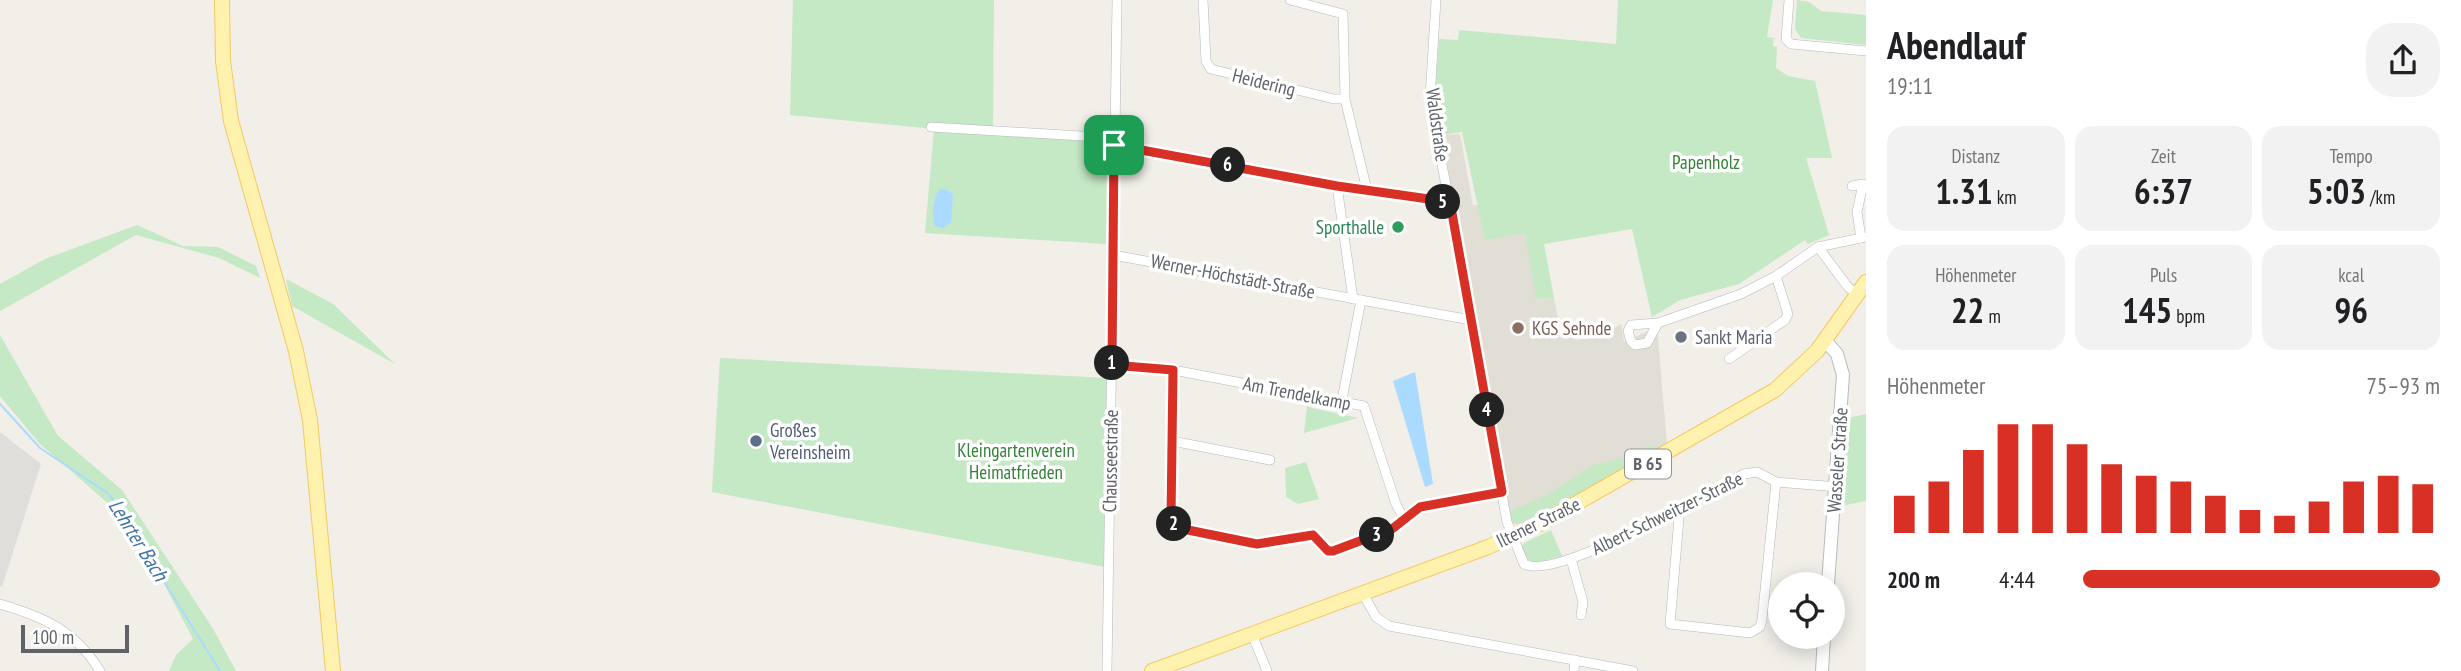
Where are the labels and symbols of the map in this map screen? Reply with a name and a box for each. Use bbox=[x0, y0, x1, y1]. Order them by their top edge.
street label: Heidering bbox=[1230, 63, 1298, 101]
street label: Waldstraße bbox=[1421, 87, 1455, 163]
pin bbox=[1084, 115, 1144, 175]
pin: 6 bbox=[1210, 148, 1246, 182]
park label: Papenholz bbox=[1672, 150, 1740, 174]
pin: 5 bbox=[1426, 184, 1460, 220]
place label: Sporthalle bbox=[1316, 215, 1384, 239]
marker: Sporthalle bbox=[1390, 219, 1406, 235]
street label: Werner-Höchstädt-Straße bbox=[1149, 248, 1317, 304]
place label: KGS Sehnde bbox=[1532, 316, 1611, 340]
marker: KGS Sehnde bbox=[1510, 320, 1526, 336]
place label: Sankt Maria bbox=[1695, 325, 1772, 349]
marker: Sankt Maria bbox=[1673, 329, 1689, 345]
pin: 1 bbox=[1094, 346, 1130, 380]
street label: Am Trendelkamp bbox=[1241, 371, 1353, 415]
pin: 4 bbox=[1470, 392, 1504, 428]
street label: Wasseler Straße bbox=[1821, 407, 1853, 513]
street label: Chausseestraße bbox=[1097, 409, 1123, 513]
place label: Großes Vereinsheim bbox=[769, 418, 850, 464]
marker: Großes Vereinsheim bbox=[748, 433, 764, 449]
park label: Kleingartenverein Heimatfrieden bbox=[957, 438, 1075, 484]
road number: B 65 bbox=[1625, 450, 1671, 478]
street label: Albert-Schweitzer-Straße bbox=[1587, 466, 1747, 560]
street label: Iltener Straße bbox=[1492, 491, 1584, 553]
water label: Lehrter Bach bbox=[103, 494, 175, 587]
pin: 2 bbox=[1156, 506, 1192, 542]
pin: 3 bbox=[1360, 518, 1394, 552]
scale bar bbox=[21, 622, 130, 654]

